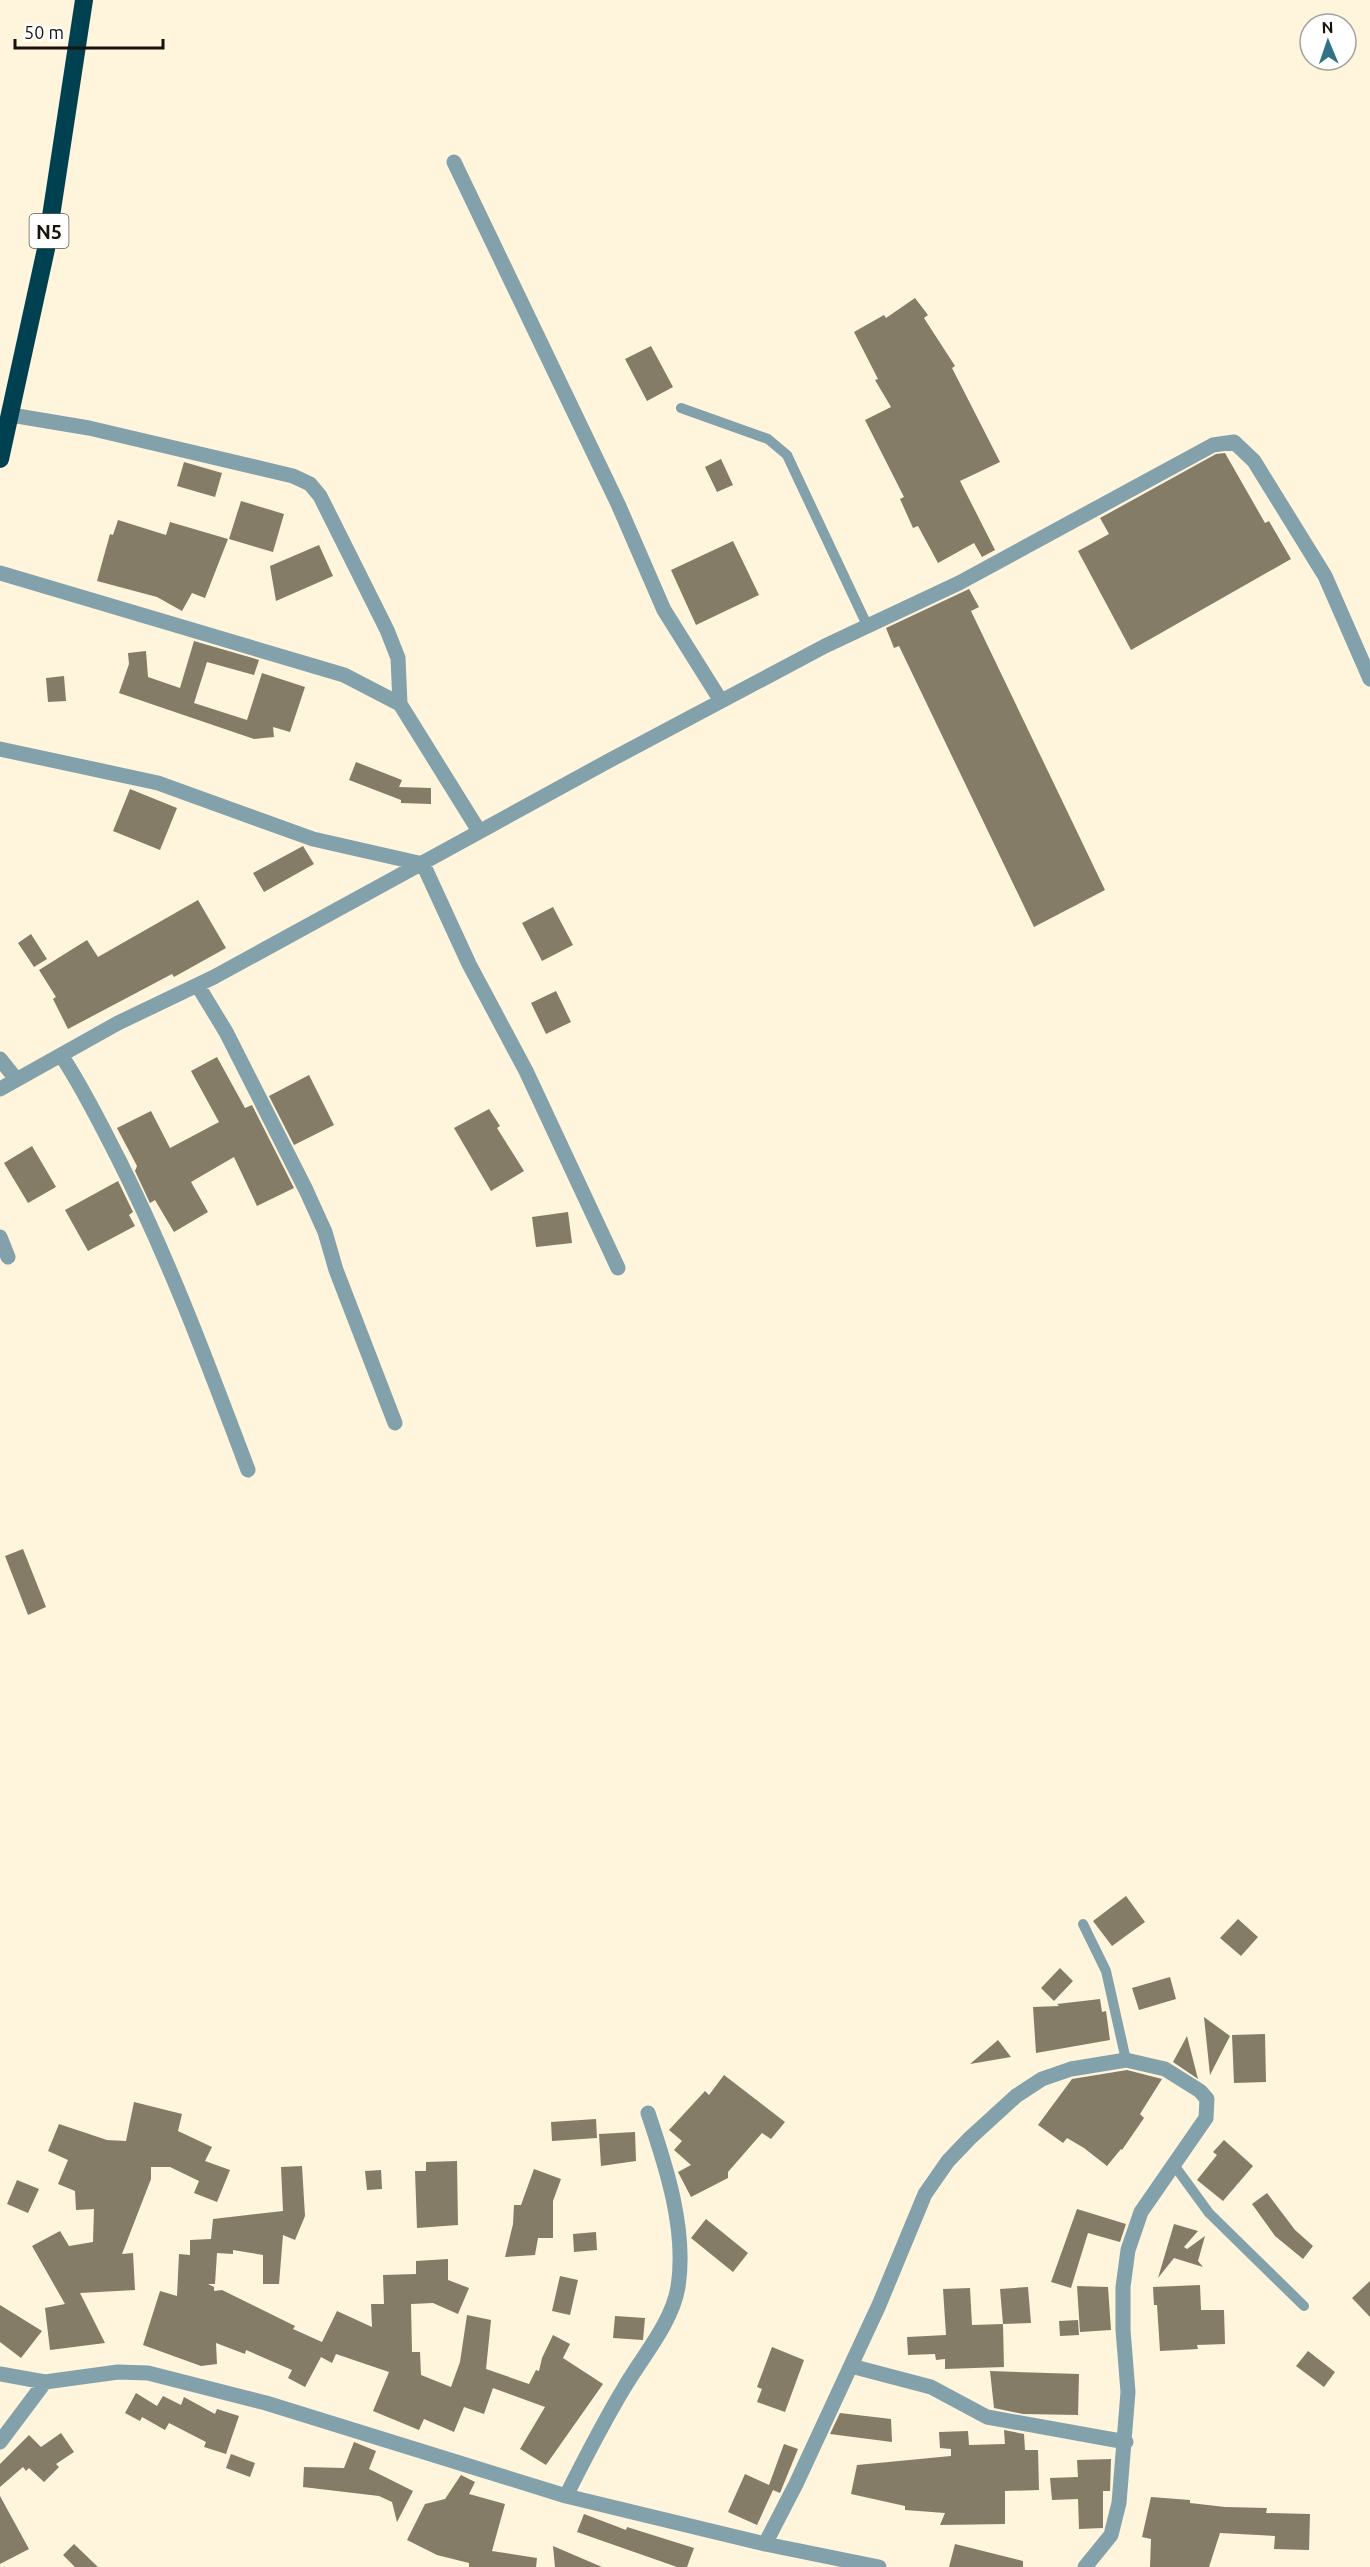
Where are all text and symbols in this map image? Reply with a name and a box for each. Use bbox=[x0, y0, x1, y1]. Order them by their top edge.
scale bar bbox=[15, 12, 164, 50]
north arrow bbox=[1298, 12, 1358, 72]
text: N bbox=[1321, 18, 1334, 36]
text: 50 m bbox=[24, 22, 64, 42]
road number: N5 bbox=[29, 214, 68, 248]

